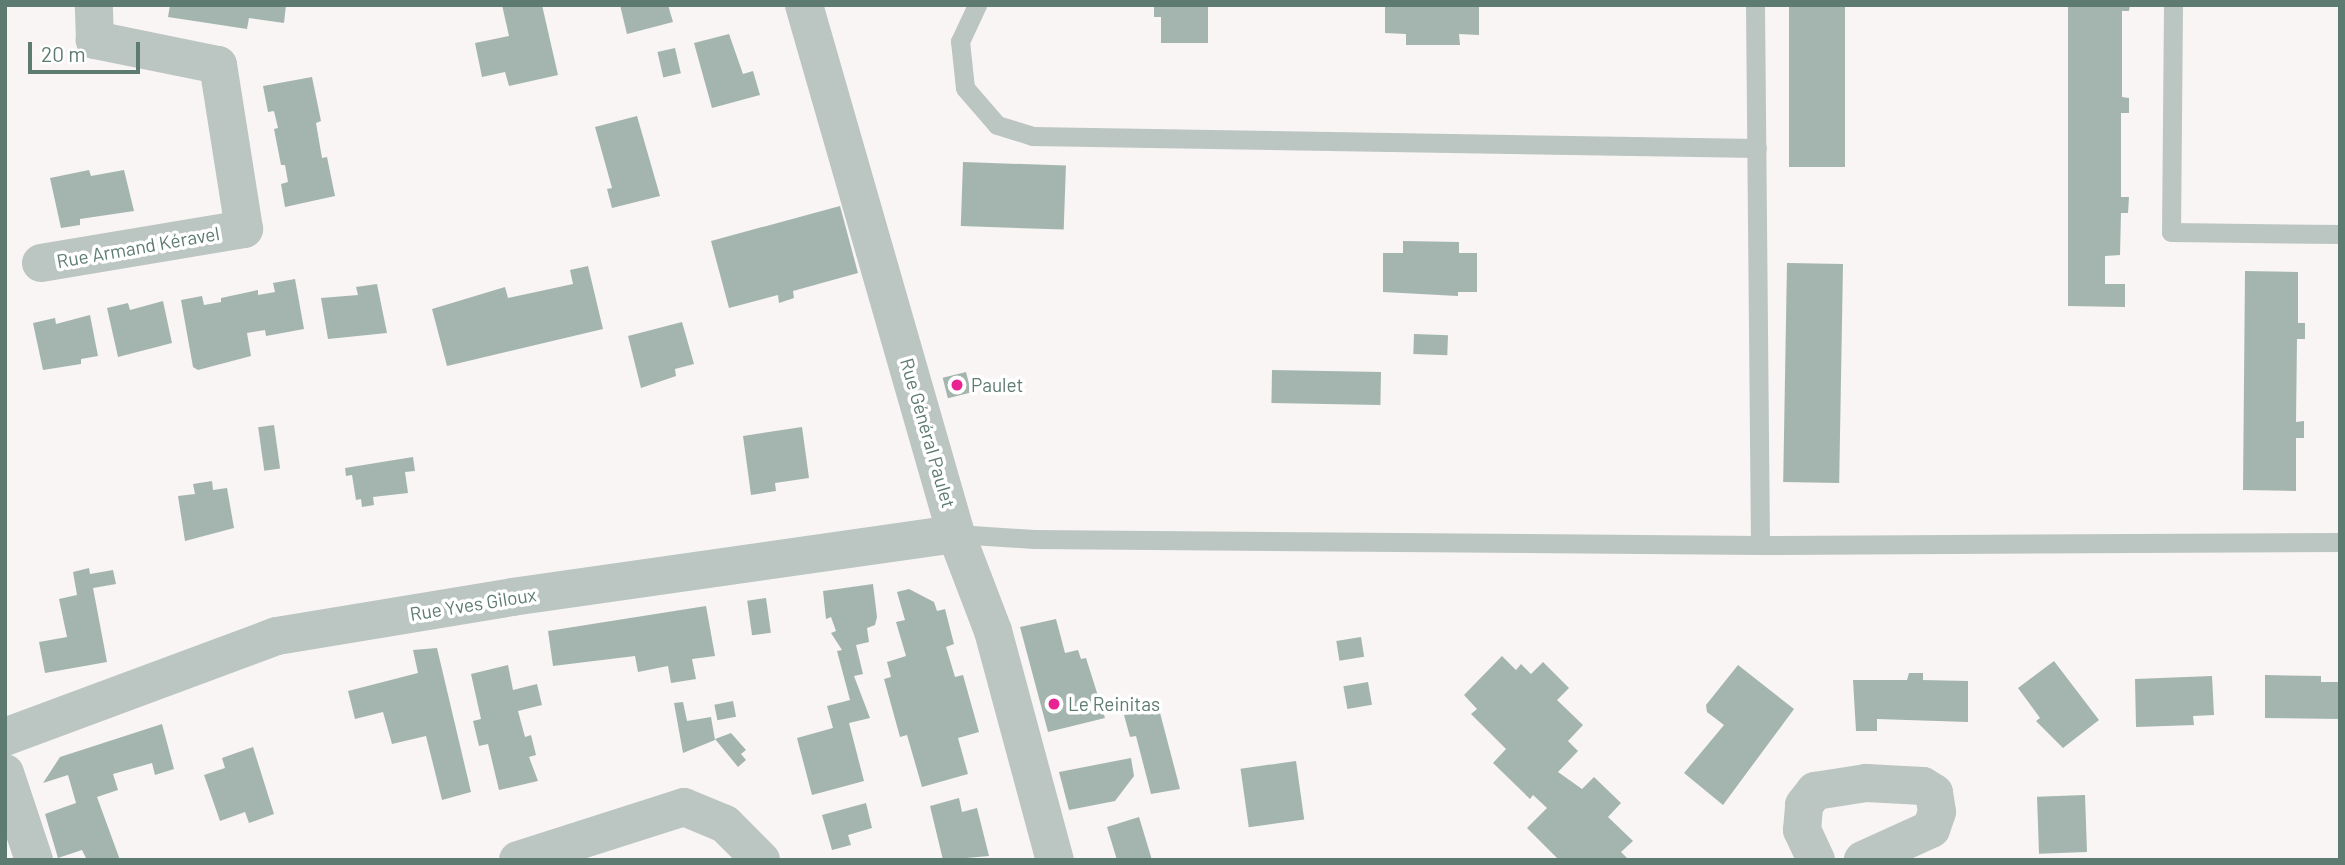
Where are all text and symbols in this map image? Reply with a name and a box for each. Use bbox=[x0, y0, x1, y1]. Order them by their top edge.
scale bar bbox=[32, 28, 144, 72]
text: 20 m bbox=[41, 41, 86, 66]
street label: Rue Armand Kéravel bbox=[55, 221, 221, 273]
street label: Rue Général Paulet bbox=[896, 355, 960, 511]
place label: Paulet bbox=[971, 374, 1023, 396]
marker: Paulet bbox=[949, 377, 965, 393]
street label: Rue Yves Giloux bbox=[408, 583, 538, 625]
place label: Le Reinitas bbox=[1068, 693, 1160, 715]
marker: Le Reinitas bbox=[1046, 696, 1062, 712]

